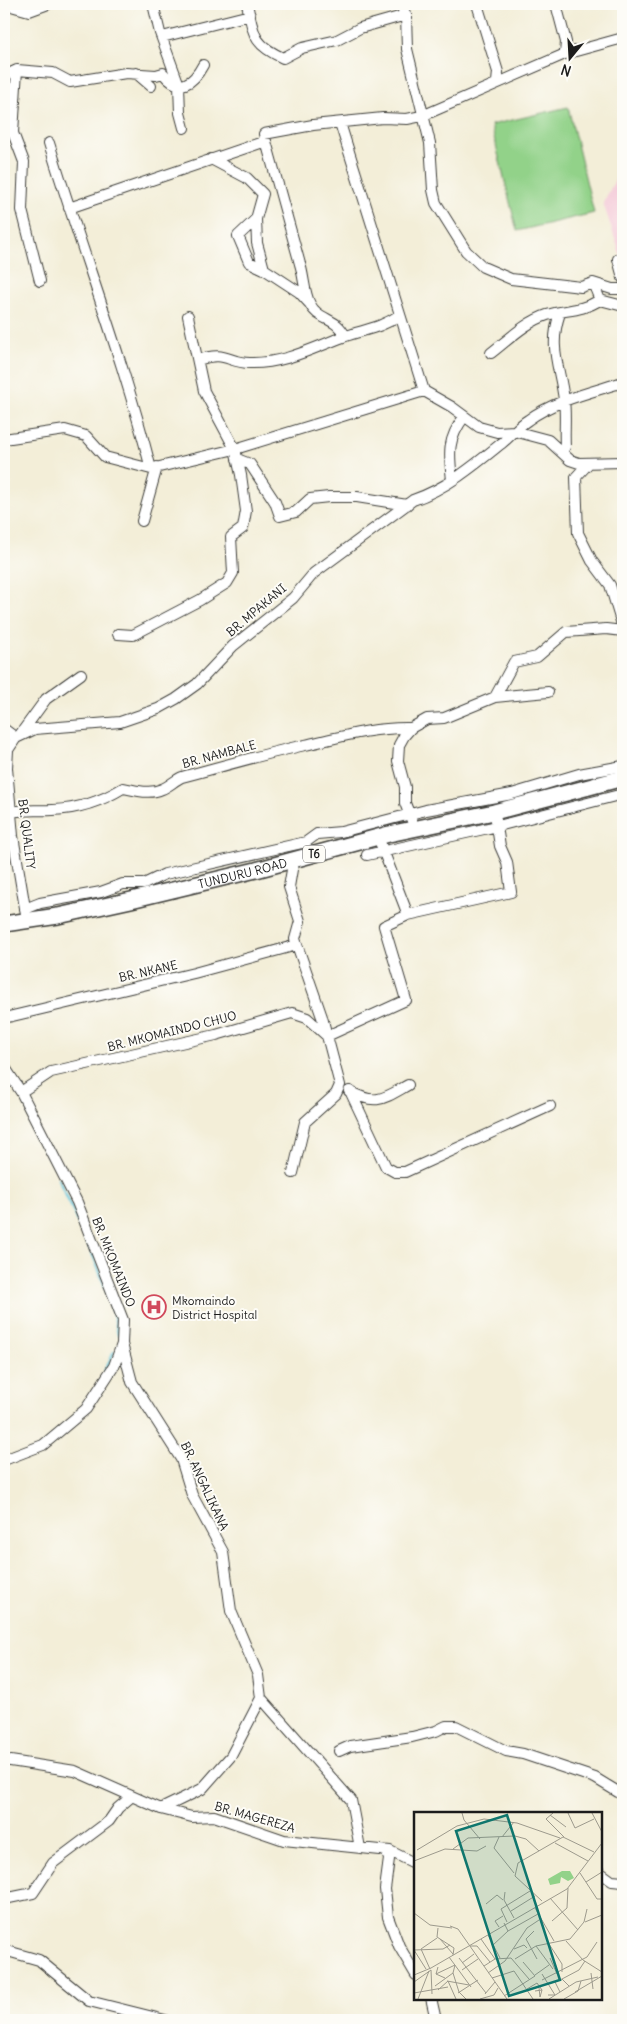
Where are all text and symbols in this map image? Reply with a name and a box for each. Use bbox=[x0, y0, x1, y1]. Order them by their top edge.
north arrow bbox=[544, 32, 594, 82]
text: N bbox=[559, 60, 573, 80]
street label: BR. MPAKANI bbox=[223, 581, 289, 639]
street label: BR. NAMBALE bbox=[180, 737, 258, 771]
street label: BR. QUALITY bbox=[15, 798, 39, 870]
road number: T6 bbox=[303, 846, 325, 862]
street label: TUNDURU ROAD bbox=[196, 854, 289, 891]
street label: BR. NKANE bbox=[117, 957, 179, 985]
street label: BR. MKOMAINDO CHUO bbox=[106, 1008, 238, 1054]
street label: BR. MKOMAINDO bbox=[89, 1215, 139, 1309]
place label: Mkomaindo District Hospital bbox=[172, 1293, 257, 1322]
hospital icon: Mkomaindo District Hospital bbox=[141, 1294, 167, 1320]
street label: BR. ANGALIKANA bbox=[178, 1439, 232, 1533]
street label: BR. MAGEREZA bbox=[213, 1798, 297, 1836]
inset map bbox=[414, 1812, 602, 1999]

